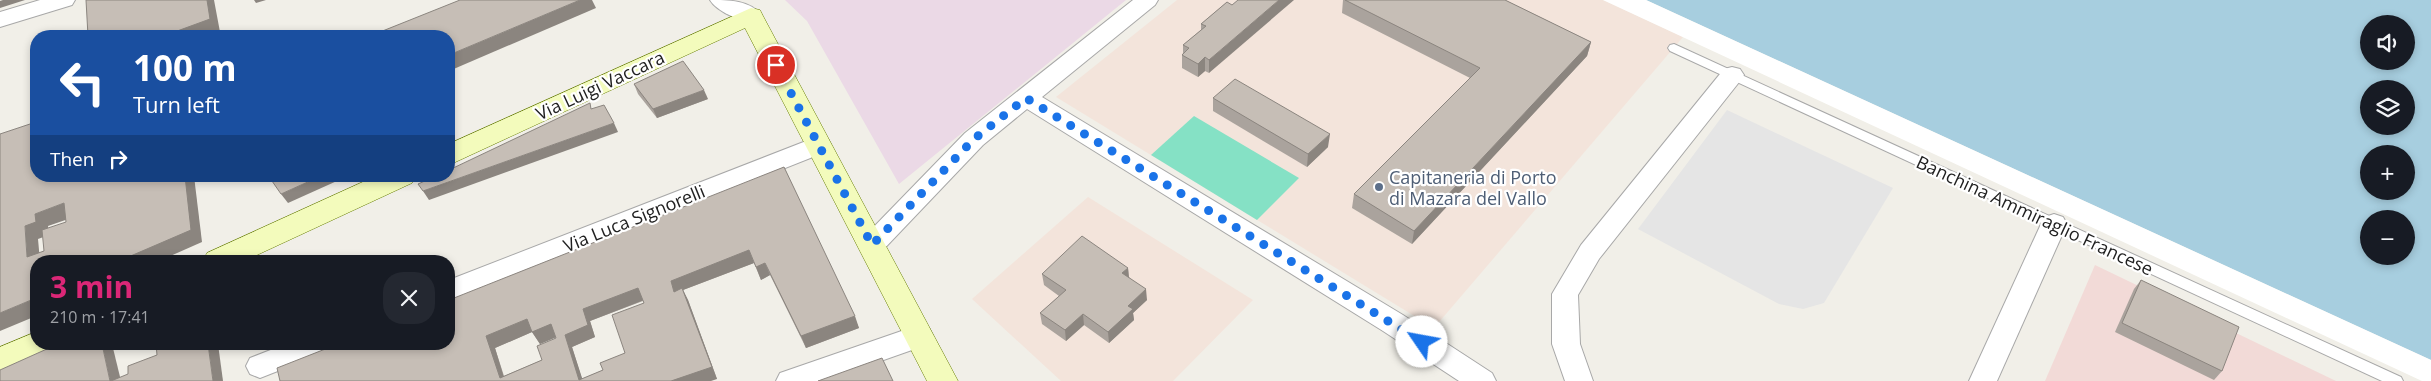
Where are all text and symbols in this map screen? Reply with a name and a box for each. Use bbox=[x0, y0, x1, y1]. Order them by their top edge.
map controls bbox=[2360, 15, 2415, 265]
button: sound bbox=[2360, 15, 2415, 70]
text: 100 m bbox=[133, 44, 237, 91]
pin bbox=[755, 44, 797, 86]
street label: Via Luigi Vaccara bbox=[532, 45, 668, 125]
icon: left bbox=[50, 50, 115, 115]
icon: arrive bbox=[762, 51, 790, 79]
button: layers bbox=[2360, 80, 2415, 135]
text: Turn left bbox=[133, 89, 220, 119]
icon: right bbox=[104, 145, 132, 173]
button: + bbox=[2360, 145, 2415, 200]
text: Then bbox=[50, 146, 94, 172]
street label: Banchina Ammiraglio Francese bbox=[1913, 149, 2157, 281]
place label: Capitaneria di Porto di Mazara del Vallo bbox=[1389, 165, 1557, 210]
street label: Via Luca Signorelli bbox=[560, 179, 708, 257]
marker: Capitaneria di Porto di Mazara del Vallo bbox=[1373, 181, 1385, 193]
button: − bbox=[2360, 210, 2415, 265]
text: 3 min bbox=[50, 266, 133, 307]
button: close bbox=[383, 272, 435, 324]
text: 210 m · 17:41 bbox=[50, 306, 150, 328]
position arrow bbox=[1395, 315, 1447, 367]

